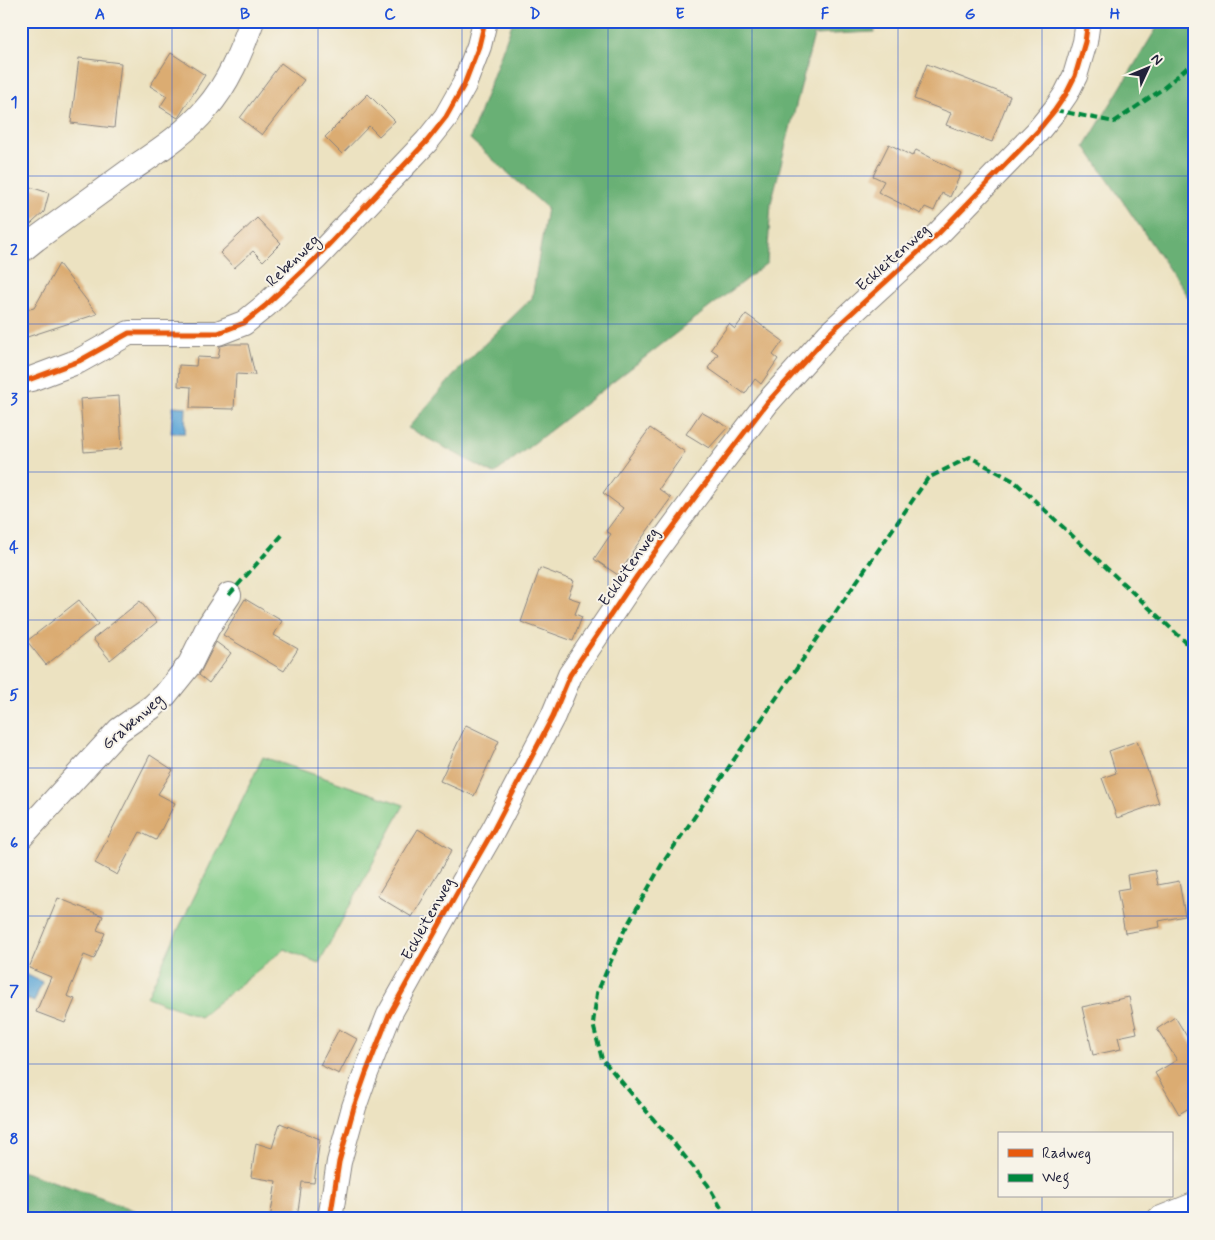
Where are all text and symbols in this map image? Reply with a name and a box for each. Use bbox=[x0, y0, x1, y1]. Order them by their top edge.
text: A bbox=[95, 4, 105, 25]
text: B bbox=[240, 4, 250, 25]
text: C bbox=[384, 4, 396, 25]
text: D bbox=[529, 4, 541, 25]
text: E bbox=[675, 4, 685, 25]
text: F bbox=[821, 4, 830, 25]
text: G bbox=[965, 4, 976, 25]
text: H bbox=[1110, 4, 1121, 25]
north arrow bbox=[1122, 42, 1172, 92]
text: N bbox=[1147, 50, 1166, 69]
text: 1 bbox=[10, 92, 18, 113]
street label: Eckleitenweg bbox=[852, 219, 934, 297]
street label: Rebenweg bbox=[262, 230, 325, 293]
text: 2 bbox=[10, 240, 18, 261]
text: 3 bbox=[10, 389, 18, 410]
street label: Eckleitenweg bbox=[594, 523, 664, 611]
text: 4 bbox=[9, 537, 19, 558]
text: 5 bbox=[9, 685, 19, 706]
street label: Grabenweg bbox=[98, 689, 169, 755]
text: 6 bbox=[10, 833, 18, 854]
street label: Eckleitenweg bbox=[397, 874, 459, 964]
text: 7 bbox=[9, 981, 19, 1002]
text: 8 bbox=[9, 1129, 19, 1150]
legend bbox=[998, 1132, 1172, 1198]
text: Radweg bbox=[1042, 1144, 1091, 1164]
text: Weg bbox=[1042, 1168, 1069, 1189]

